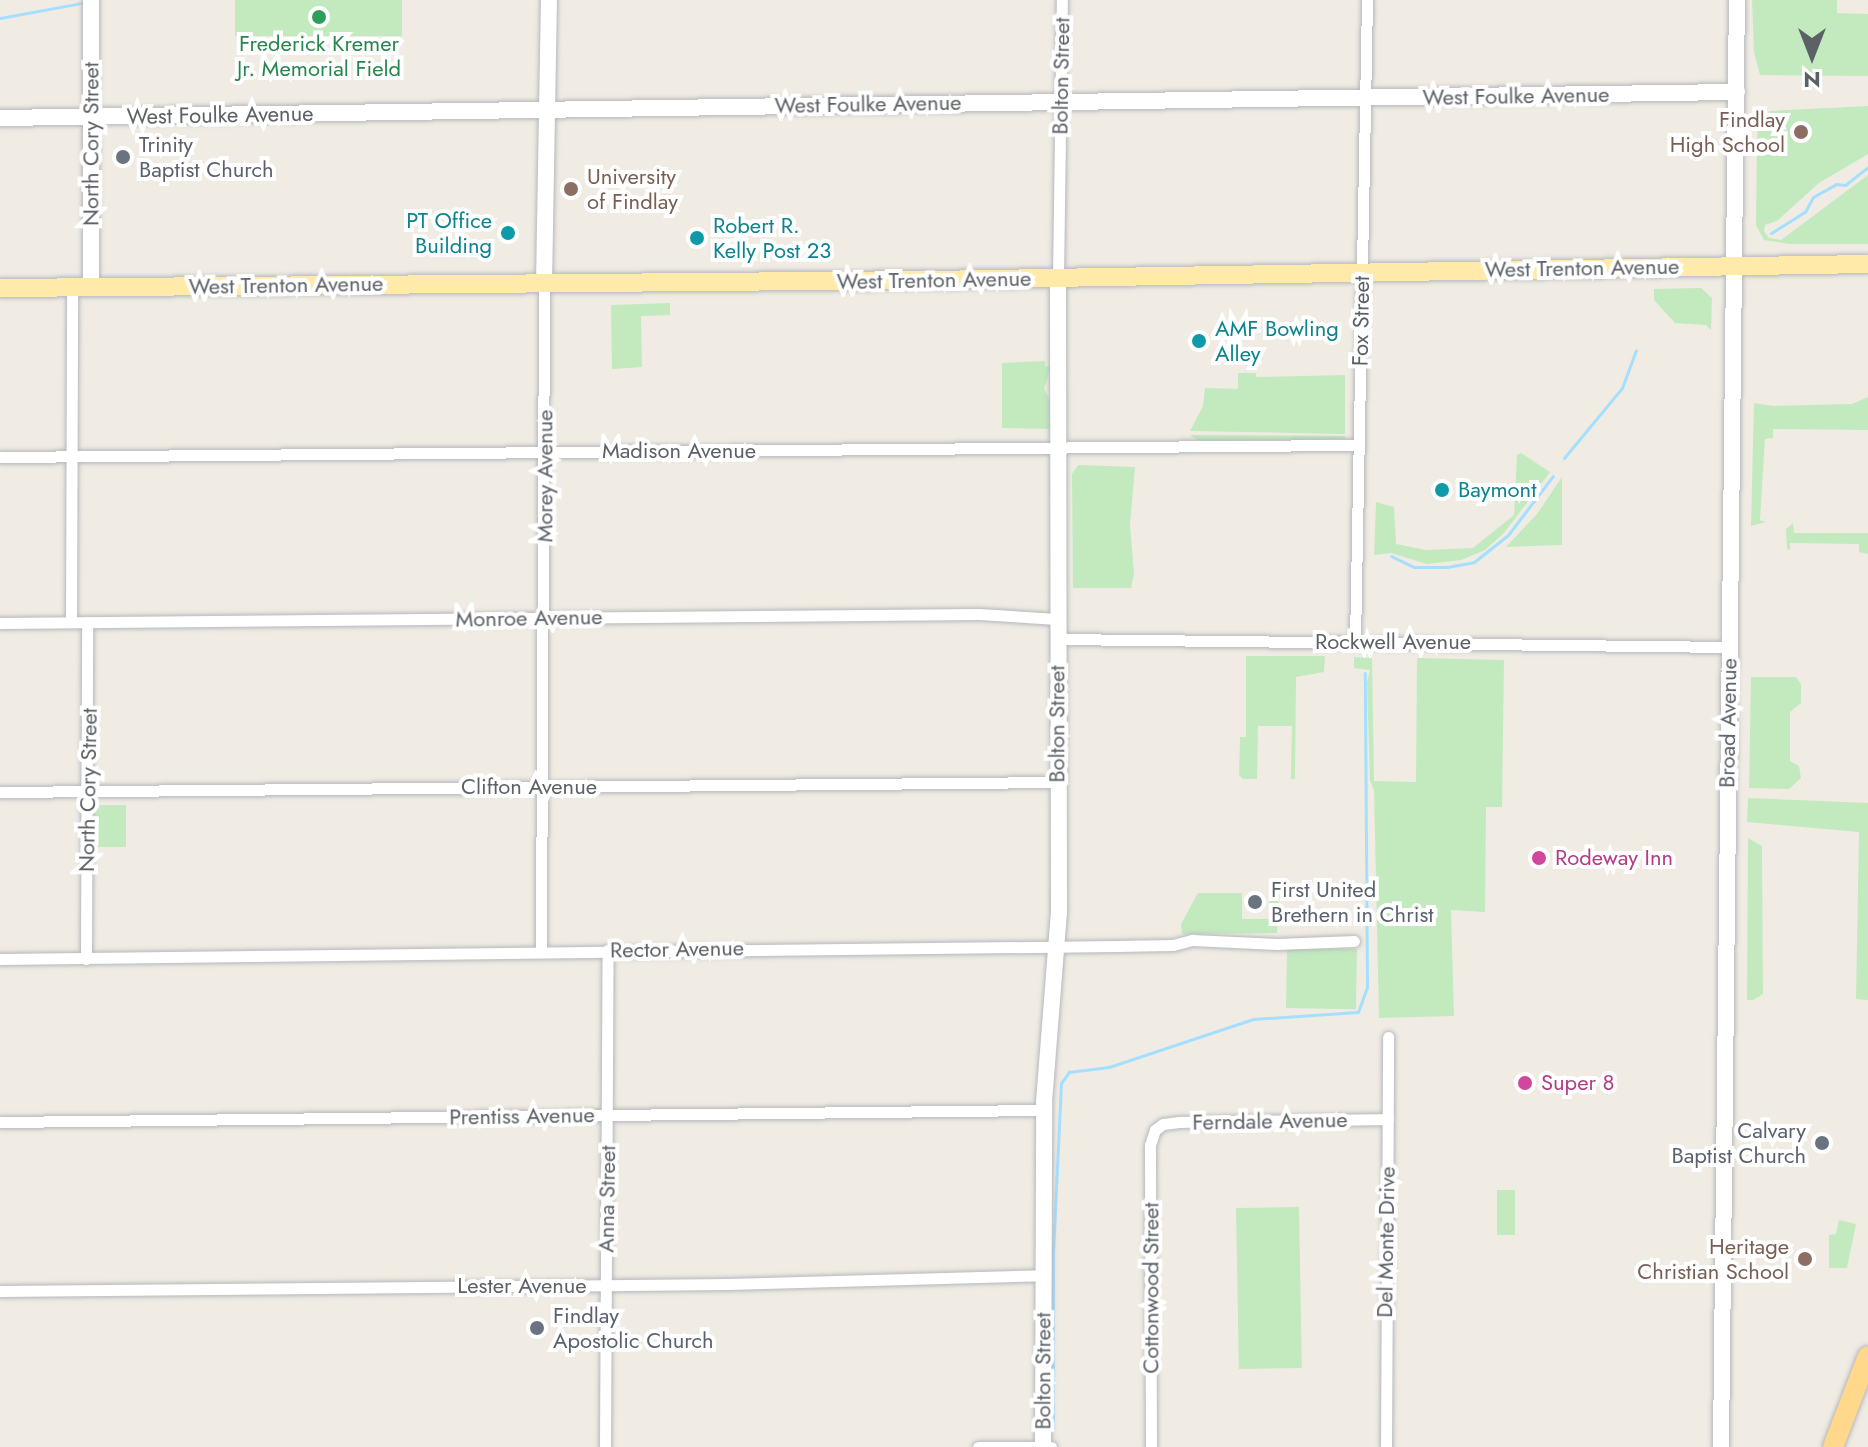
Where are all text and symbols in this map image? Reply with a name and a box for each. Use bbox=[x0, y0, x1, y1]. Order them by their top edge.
marker: Frederick Kremer Jr. Memorial Field bbox=[310, 8, 328, 26]
north arrow bbox=[1772, 16, 1852, 96]
street label: Bolton Street bbox=[1047, 17, 1075, 135]
place label: Frederick Kremer Jr. Memorial Field bbox=[237, 30, 401, 82]
street label: North Cory Street bbox=[78, 62, 104, 226]
text: N bbox=[1803, 64, 1821, 96]
street label: West Foulke Avenue bbox=[1422, 81, 1610, 111]
street label: West Foulke Avenue bbox=[774, 89, 962, 119]
street label: West Foulke Avenue bbox=[126, 100, 314, 130]
place label: Findlay High School bbox=[1670, 106, 1785, 158]
marker: Findlay High School bbox=[1792, 123, 1810, 141]
place label: Trinity Baptist Church bbox=[139, 131, 274, 182]
marker: Trinity Baptist Church bbox=[114, 148, 132, 166]
place label: University of Findlay bbox=[587, 163, 678, 214]
marker: University of Findlay bbox=[562, 180, 580, 198]
place label: PT Office Building bbox=[406, 207, 492, 258]
place label: Robert R. Kelly Post 23 bbox=[713, 212, 831, 264]
marker: PT Office Building bbox=[499, 224, 517, 242]
marker: Robert R. Kelly Post 23 bbox=[688, 229, 706, 247]
street label: West Trenton Avenue bbox=[1484, 253, 1680, 283]
street label: West Trenton Avenue bbox=[836, 265, 1032, 295]
street label: West Trenton Avenue bbox=[188, 270, 384, 300]
street label: Fox Street bbox=[1347, 276, 1375, 366]
place label: AMF Bowling Alley bbox=[1215, 315, 1339, 366]
marker: AMF Bowling Alley bbox=[1190, 332, 1208, 350]
street label: Morey Avenue bbox=[532, 410, 558, 542]
street label: Madison Avenue bbox=[602, 438, 756, 464]
place label: Baymont bbox=[1458, 477, 1536, 503]
marker: Baymont bbox=[1433, 481, 1451, 499]
street label: Monroe Avenue bbox=[455, 604, 603, 632]
street label: Rockwell Avenue bbox=[1315, 629, 1471, 655]
street label: Broad Avenue bbox=[1714, 658, 1742, 788]
street label: Bolton Street bbox=[1044, 665, 1070, 783]
street label: North Cory Street bbox=[73, 708, 103, 872]
street label: Clifton Avenue bbox=[461, 774, 597, 800]
place label: Rodeway Inn bbox=[1555, 845, 1673, 871]
marker: Rodeway Inn bbox=[1530, 849, 1548, 867]
place label: First United Brethern in Christ bbox=[1271, 876, 1434, 928]
marker: First United Brethern in Christ bbox=[1246, 893, 1264, 911]
street label: Rector Avenue bbox=[610, 935, 744, 963]
place label: Super 8 bbox=[1541, 1070, 1615, 1096]
marker: Super 8 bbox=[1516, 1074, 1534, 1092]
street label: Prentiss Avenue bbox=[449, 1102, 595, 1130]
street label: Ferndale Avenue bbox=[1192, 1106, 1348, 1136]
place label: Calvary Baptist Church bbox=[1671, 1117, 1806, 1168]
marker: Calvary Baptist Church bbox=[1813, 1134, 1831, 1152]
street label: Anna Street bbox=[593, 1145, 621, 1253]
street label: Del Monte Drive bbox=[1371, 1166, 1401, 1318]
street label: Cottonwood Street bbox=[1138, 1202, 1164, 1374]
place label: Heritage Christian School bbox=[1637, 1233, 1789, 1284]
marker: Heritage Christian School bbox=[1796, 1250, 1814, 1268]
street label: Lester Avenue bbox=[457, 1273, 587, 1299]
place label: Findlay Apostolic Church bbox=[553, 1302, 714, 1354]
street label: Bolton Street bbox=[1030, 1312, 1056, 1430]
marker: Findlay Apostolic Church bbox=[528, 1319, 546, 1337]

